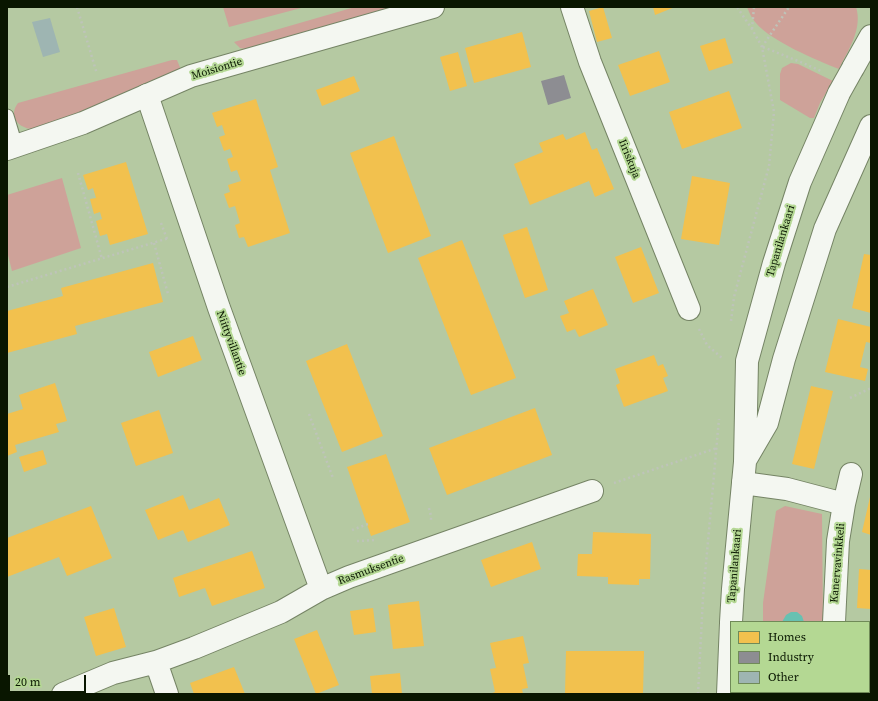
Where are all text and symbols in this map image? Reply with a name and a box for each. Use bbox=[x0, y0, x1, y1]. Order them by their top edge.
street label: Moisiontie bbox=[190, 55, 244, 83]
street label: Iiriskuja bbox=[615, 138, 643, 180]
street label: Tapanilankaari bbox=[764, 204, 798, 278]
street label: Niittyvillantie bbox=[213, 309, 249, 377]
street label: Kanervavinkkeli bbox=[828, 523, 848, 603]
street label: Tapanilankaari bbox=[725, 529, 745, 603]
street label: Rasmuksentie bbox=[336, 552, 406, 588]
legend bbox=[730, 621, 870, 693]
text: Homes bbox=[768, 629, 806, 645]
text: Industry bbox=[768, 649, 814, 665]
scale bar bbox=[10, 667, 88, 693]
text: Other bbox=[768, 669, 799, 685]
text: 20 m bbox=[15, 674, 41, 690]

